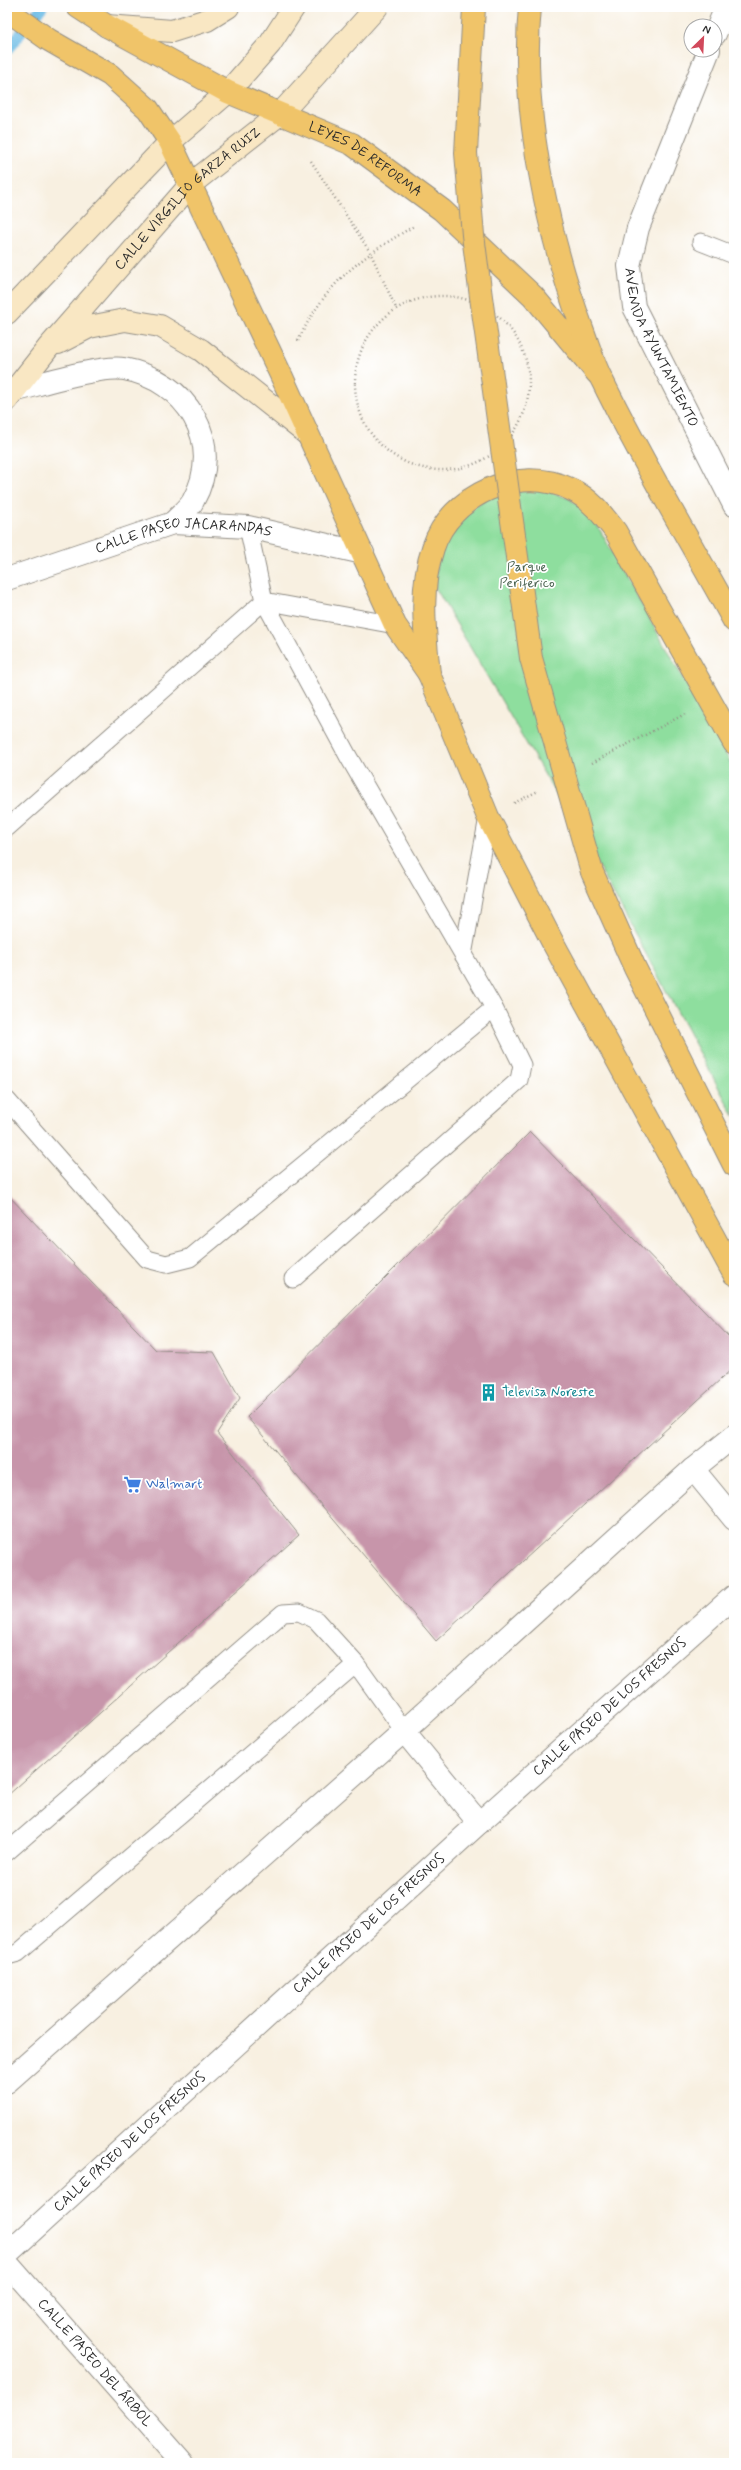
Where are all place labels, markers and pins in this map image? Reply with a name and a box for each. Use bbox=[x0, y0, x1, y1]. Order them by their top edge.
building icon: Televisa Noreste bbox=[479, 1382, 499, 1402]
place label: Televisa Noreste bbox=[502, 1383, 595, 1401]
supermarket icon: Walmart bbox=[123, 1474, 143, 1494]
place label: Walmart bbox=[146, 1475, 202, 1493]

